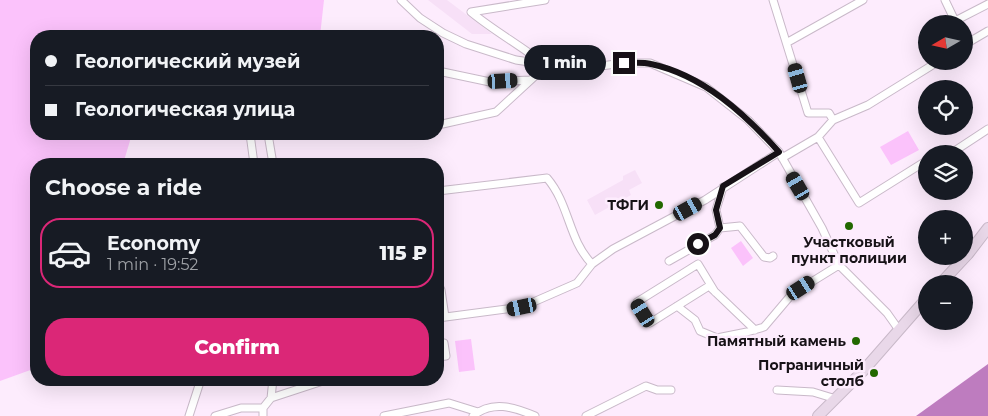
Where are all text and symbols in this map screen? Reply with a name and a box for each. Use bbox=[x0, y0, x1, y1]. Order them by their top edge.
north arrow bbox=[918, 15, 972, 70]
map controls bbox=[918, 15, 973, 330]
callout: 1 min bbox=[524, 46, 606, 80]
text: Геологический музей bbox=[75, 50, 301, 73]
route end bbox=[613, 52, 635, 74]
text: 1 min bbox=[543, 53, 587, 72]
car bbox=[786, 62, 809, 94]
car bbox=[487, 73, 518, 89]
button: locate bbox=[918, 80, 973, 135]
text: Геологическая улица bbox=[75, 98, 295, 121]
button: layers bbox=[918, 145, 973, 200]
car bbox=[784, 169, 811, 203]
text: Choose a ride bbox=[45, 174, 202, 201]
car bbox=[671, 195, 704, 223]
place label: ТФГИ bbox=[607, 196, 649, 214]
marker: ТФГИ bbox=[653, 199, 665, 211]
button: + bbox=[918, 210, 973, 265]
marker: Участковый пункт полиции bbox=[843, 220, 855, 232]
icon: car bbox=[47, 231, 92, 276]
text: Economy bbox=[107, 232, 200, 255]
route start bbox=[687, 233, 709, 255]
place label: Участковый пункт полиции bbox=[791, 233, 907, 267]
text: 115 ₽ bbox=[380, 242, 427, 265]
text: 1 min · 19:52 bbox=[107, 255, 198, 274]
car bbox=[784, 274, 817, 302]
button: − bbox=[918, 275, 973, 330]
car bbox=[628, 296, 657, 330]
car bbox=[505, 297, 538, 317]
button: Confirm bbox=[45, 318, 429, 376]
place label: Памятный камень bbox=[707, 332, 847, 350]
marker: Памятный камень bbox=[850, 335, 862, 347]
place label: Пограничный столб bbox=[758, 356, 864, 390]
marker: Пограничный столб bbox=[868, 367, 880, 379]

